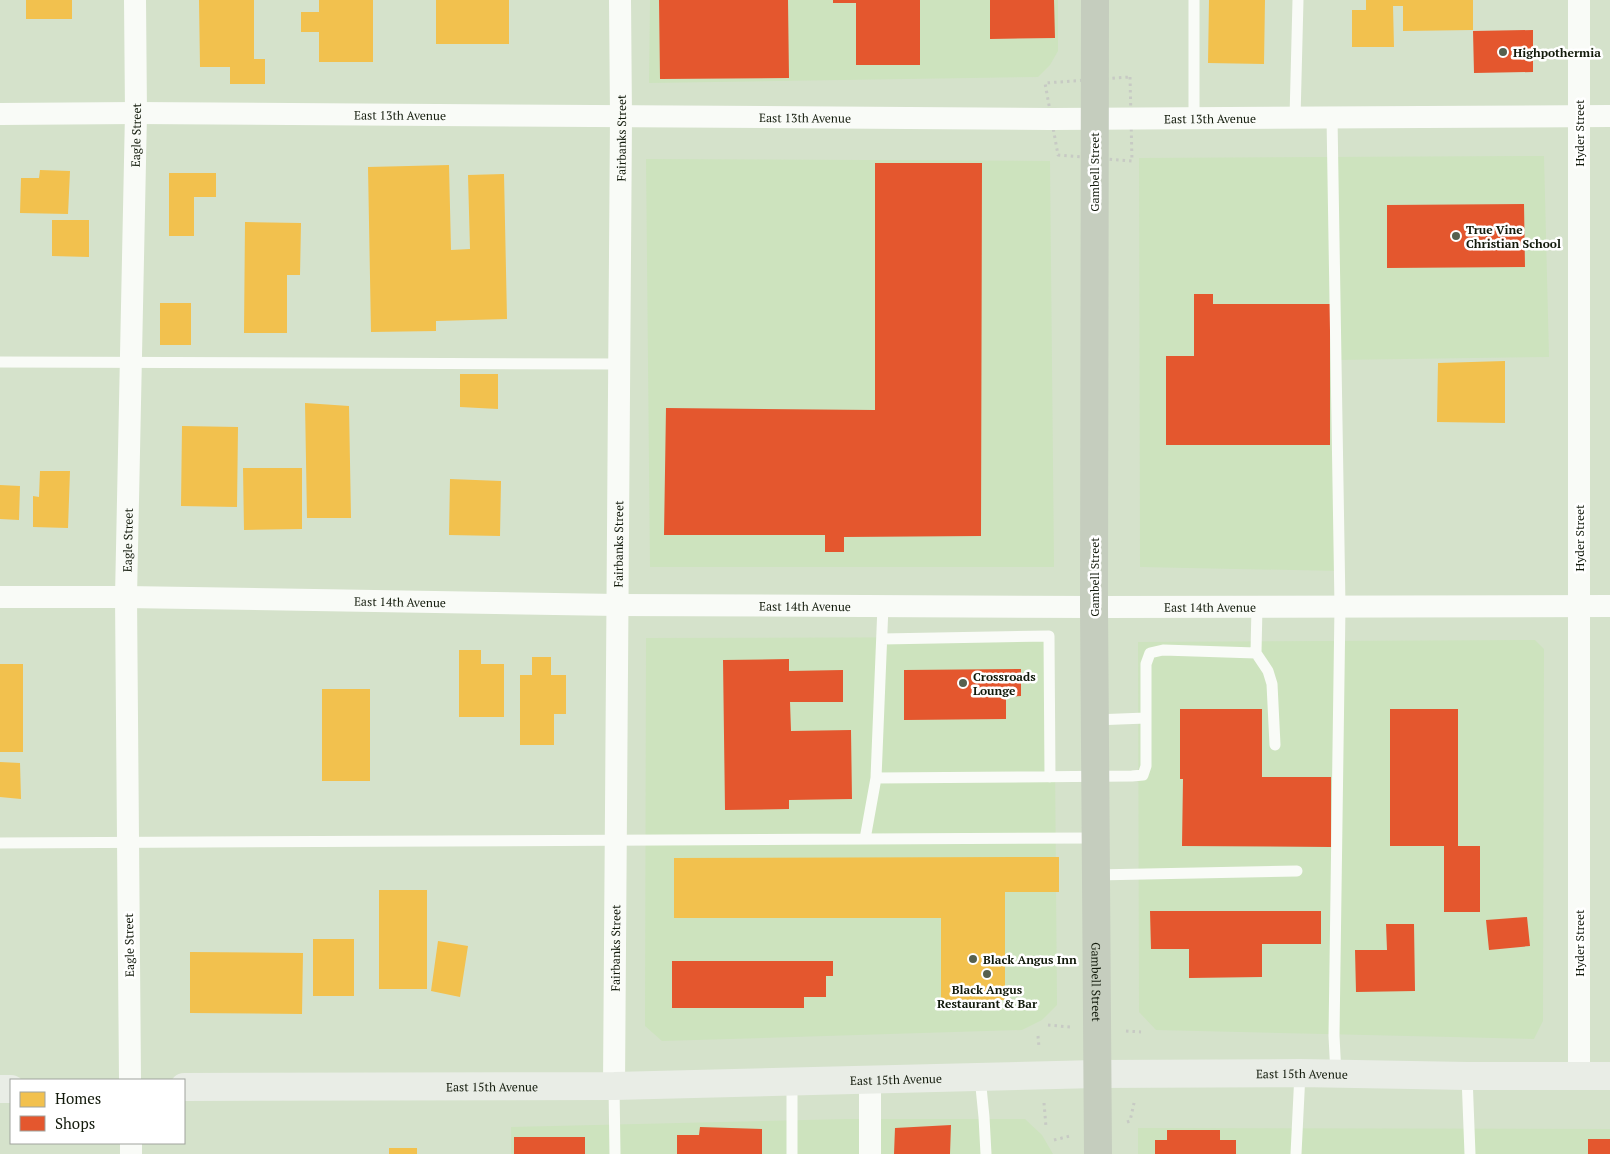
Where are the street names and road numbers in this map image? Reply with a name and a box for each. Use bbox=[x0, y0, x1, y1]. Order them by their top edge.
street label: Fairbanks Street bbox=[613, 94, 629, 182]
street label: Hyder Street bbox=[1572, 99, 1587, 167]
street label: Eagle Street bbox=[127, 103, 144, 167]
street label: East 13th Avenue bbox=[354, 107, 446, 123]
street label: East 13th Avenue bbox=[759, 110, 851, 125]
street label: East 13th Avenue bbox=[1164, 110, 1256, 126]
street label: Gambell Street bbox=[1087, 132, 1102, 212]
street label: Fairbanks Street bbox=[610, 500, 626, 588]
street label: Hyder Street bbox=[1572, 504, 1587, 572]
street label: Eagle Street bbox=[119, 507, 135, 572]
street label: Gambell Street bbox=[1087, 537, 1102, 617]
street label: East 14th Avenue bbox=[354, 593, 446, 610]
street label: East 14th Avenue bbox=[759, 598, 851, 613]
street label: East 14th Avenue bbox=[1164, 599, 1256, 614]
street label: Fairbanks Street bbox=[607, 904, 623, 992]
street label: Hyder Street bbox=[1572, 909, 1587, 977]
street label: Eagle Street bbox=[121, 912, 137, 977]
street label: Gambell Street bbox=[1089, 942, 1105, 1022]
street label: East 15th Avenue bbox=[1256, 1065, 1348, 1081]
street label: East 15th Avenue bbox=[850, 1070, 942, 1088]
street label: East 15th Avenue bbox=[446, 1079, 538, 1094]

